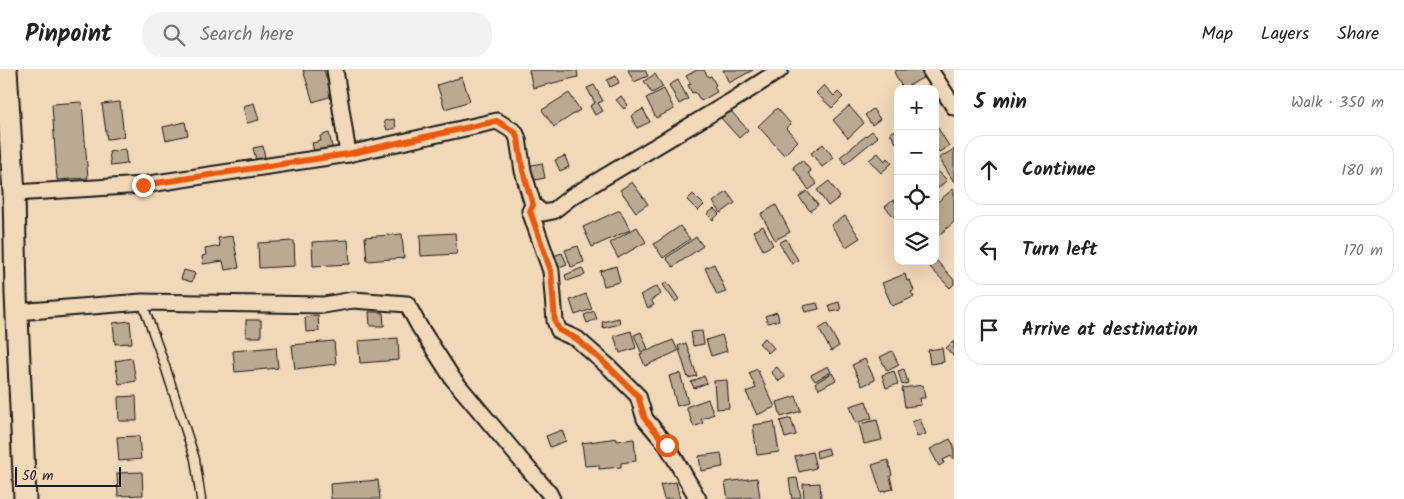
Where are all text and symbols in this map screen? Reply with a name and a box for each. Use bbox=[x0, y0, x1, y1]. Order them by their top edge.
search box bbox=[142, 12, 492, 57]
text: Pinpoint bbox=[25, 15, 112, 54]
text: Search here bbox=[200, 20, 294, 50]
text: Map bbox=[1202, 20, 1233, 49]
text: Layers bbox=[1261, 20, 1309, 49]
text: Share bbox=[1337, 20, 1379, 49]
icon: search bbox=[160, 21, 188, 49]
map controls bbox=[894, 85, 939, 265]
button: + bbox=[894, 85, 939, 130]
text: 5 min bbox=[974, 86, 1027, 119]
text: Walk · 350 m bbox=[1291, 90, 1384, 115]
button: − bbox=[894, 130, 939, 175]
text: Continue bbox=[1022, 155, 1095, 185]
icon: ahead bbox=[975, 156, 1003, 184]
text: 180 m bbox=[1341, 158, 1383, 183]
route end bbox=[132, 174, 155, 197]
button: locate bbox=[894, 175, 939, 220]
button: layers bbox=[894, 220, 939, 265]
text: Turn left bbox=[1022, 235, 1097, 265]
icon: left bbox=[975, 236, 1003, 264]
text: 170 m bbox=[1343, 238, 1383, 263]
text: Arrive at destination bbox=[1022, 315, 1198, 345]
icon: arrive bbox=[975, 316, 1003, 344]
route start bbox=[656, 434, 679, 457]
scale bar bbox=[15, 464, 121, 487]
text: 50 m bbox=[22, 465, 53, 487]

